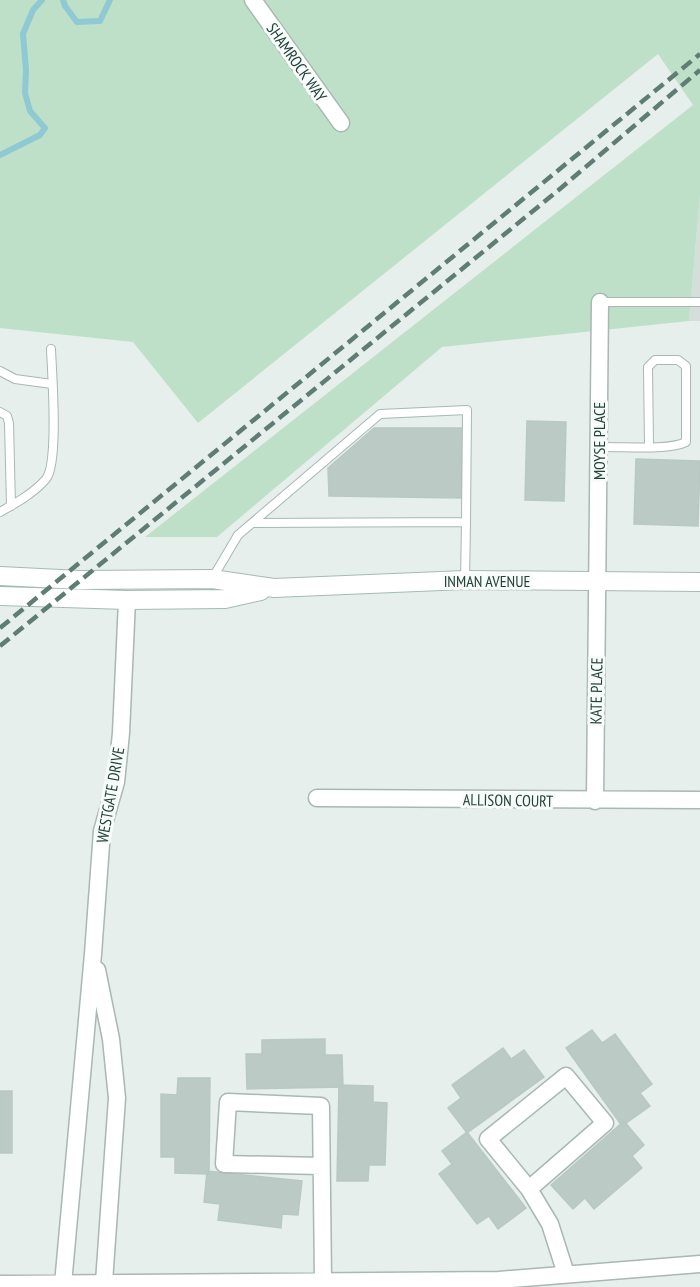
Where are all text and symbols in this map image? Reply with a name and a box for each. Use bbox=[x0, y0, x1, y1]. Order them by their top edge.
street label: SHAMROCK WAY bbox=[263, 19, 332, 106]
street label: MOYSE PLACE bbox=[589, 402, 609, 480]
street label: INMAN AVENUE bbox=[444, 571, 530, 591]
street label: KATE PLACE bbox=[585, 657, 607, 725]
street label: WESTGATE DRIVE bbox=[92, 745, 128, 845]
street label: ALLISON COURT bbox=[463, 789, 553, 811]

